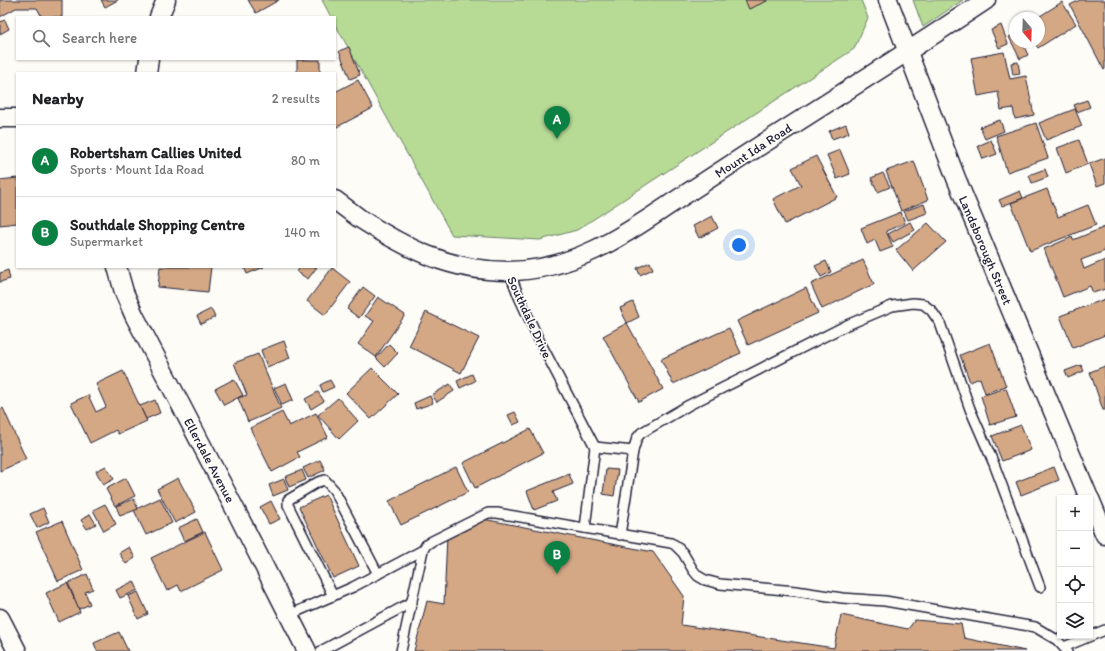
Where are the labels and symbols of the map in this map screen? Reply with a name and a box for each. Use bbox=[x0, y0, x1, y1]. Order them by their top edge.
north arrow bbox=[1009, 12, 1045, 48]
pin: A bbox=[544, 106, 570, 139]
street label: Mount Ida Road bbox=[712, 120, 795, 181]
street label: Landsborough Street bbox=[956, 194, 1015, 307]
your location bbox=[729, 235, 749, 255]
street label: Southdale Drive bbox=[504, 274, 555, 360]
street label: Ellerdale Avenue bbox=[181, 415, 238, 505]
pin: B bbox=[544, 541, 570, 574]

